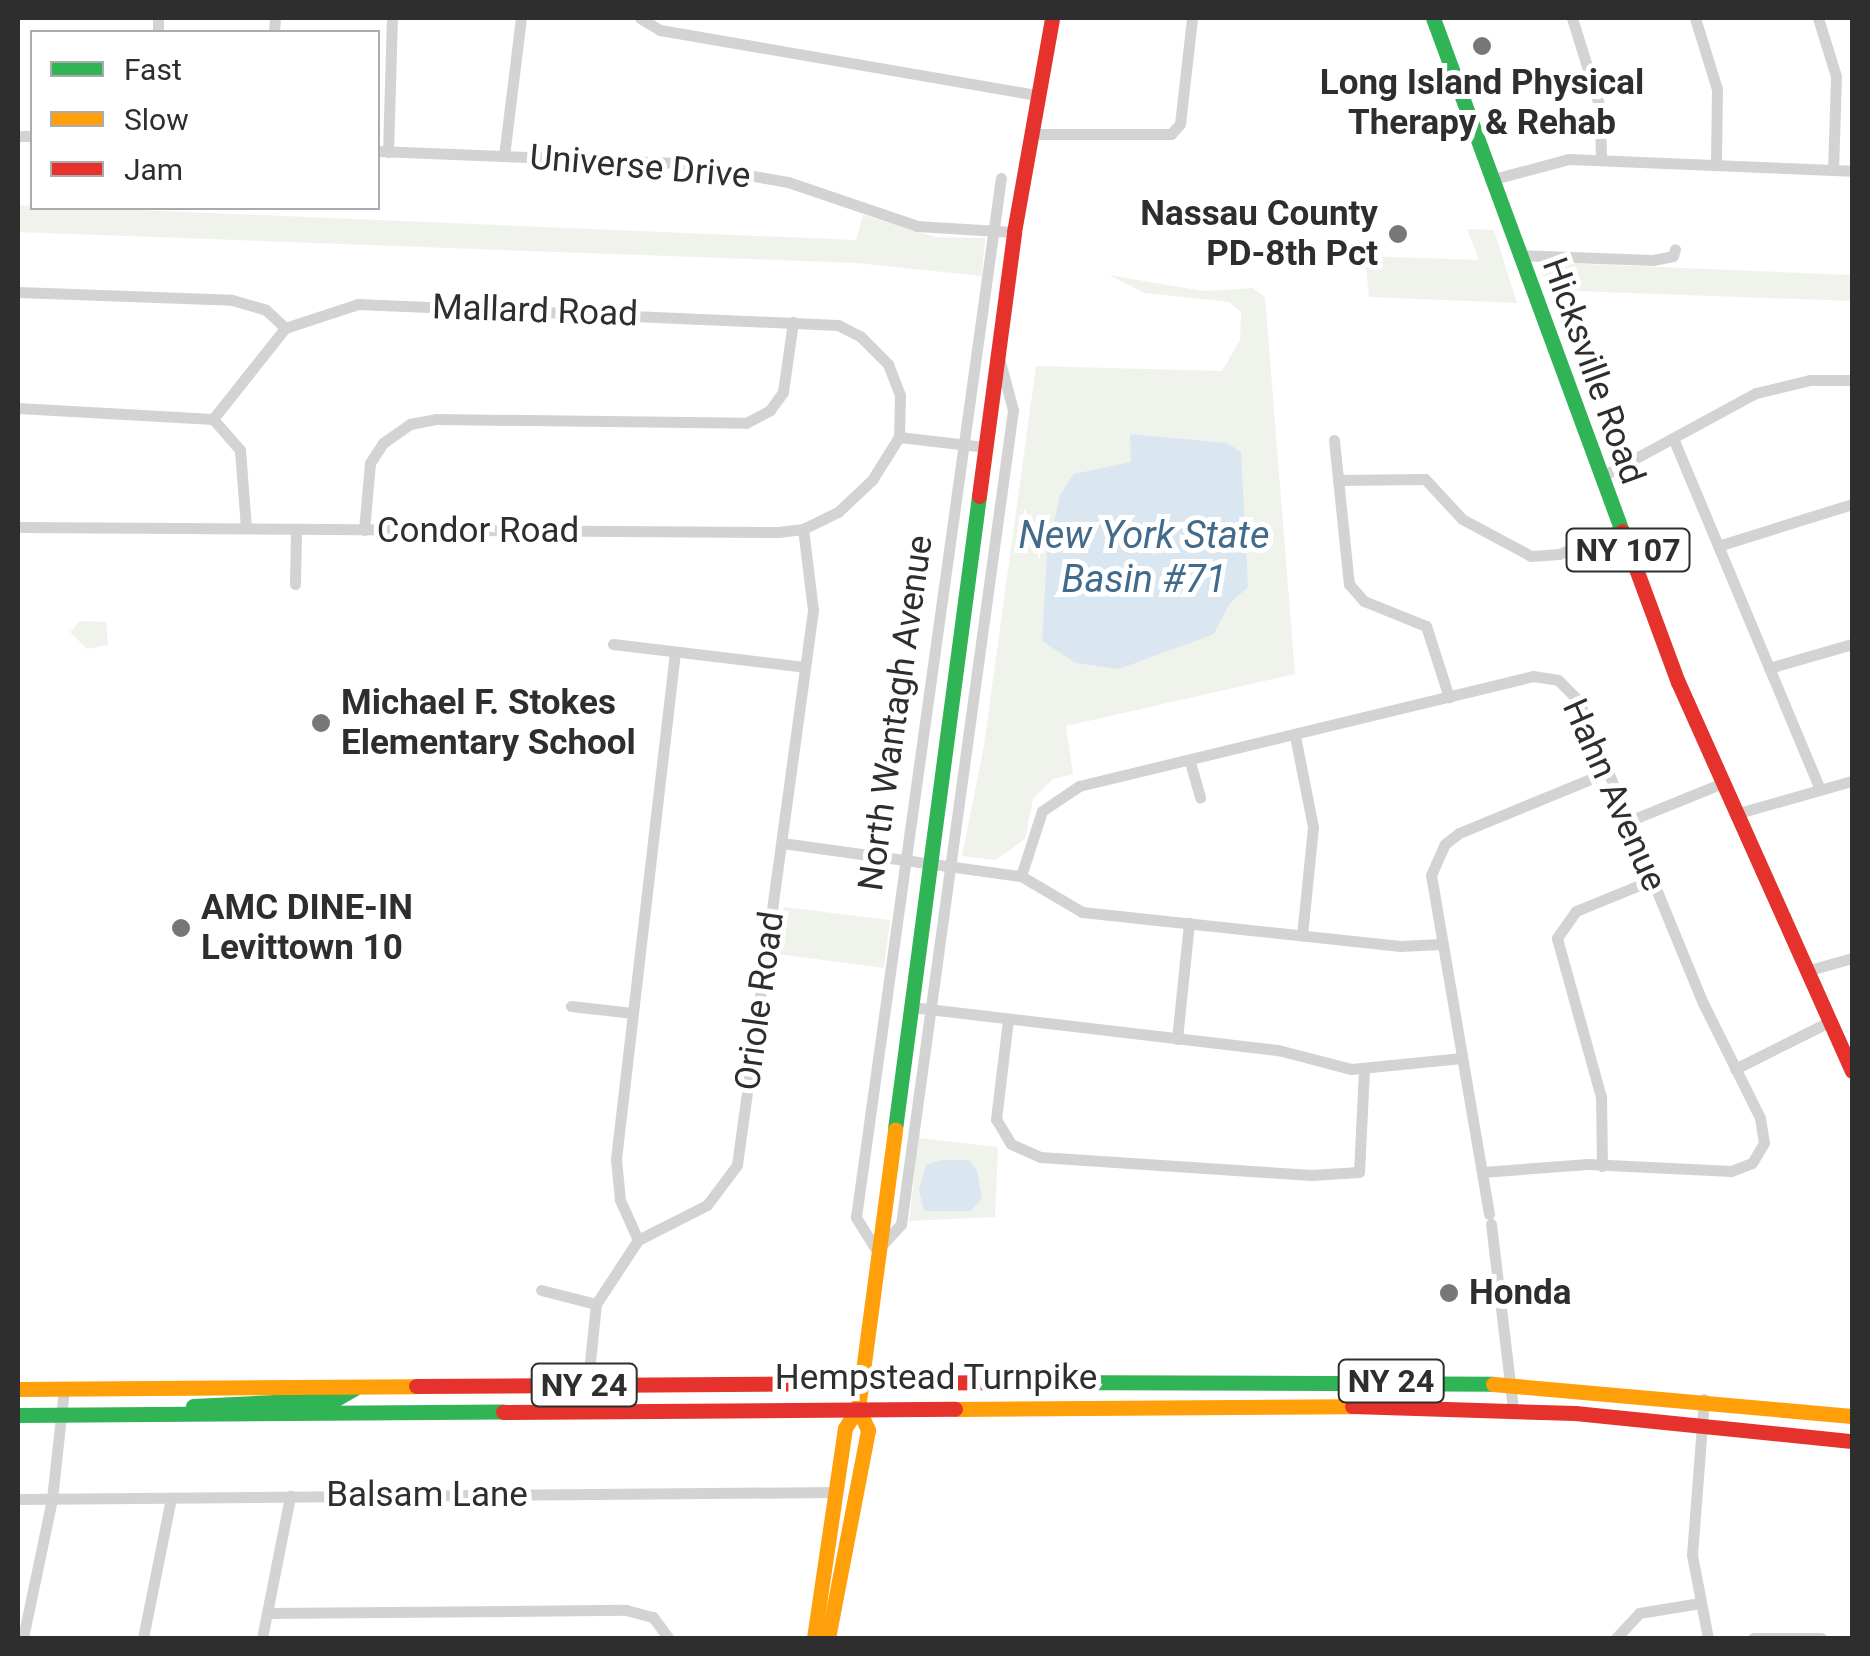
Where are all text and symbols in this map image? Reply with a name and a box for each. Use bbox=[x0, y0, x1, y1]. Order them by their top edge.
legend bbox=[30, 30, 380, 210]
marker: Long Island Physical Therapy & Rehab bbox=[1471, 35, 1493, 57]
text: Fast bbox=[124, 52, 182, 87]
place label: Long Island Physical Therapy & Rehab bbox=[1320, 62, 1644, 144]
text: Slow bbox=[124, 102, 189, 137]
street label: Universe Drive bbox=[528, 136, 752, 198]
text: Jam bbox=[124, 152, 183, 187]
place label: Nassau County PD-8th Pct bbox=[1140, 193, 1378, 275]
marker: Nassau County PD-8th Pct bbox=[1387, 223, 1409, 245]
street label: Hicksville Road bbox=[1533, 252, 1653, 490]
street label: Mallard Road bbox=[431, 286, 639, 336]
street label: Condor Road bbox=[377, 510, 579, 552]
water label: New York State Basin #71 bbox=[1019, 513, 1269, 602]
road number: NY 107 bbox=[1566, 523, 1690, 577]
street label: North Wantagh Avenue bbox=[850, 533, 942, 893]
place label: Michael F. Stokes Elementary School bbox=[341, 682, 636, 764]
street label: Hahn Avenue bbox=[1553, 692, 1675, 898]
marker: Michael F. Stokes Elementary School bbox=[310, 712, 332, 734]
place label: AMC DINE-IN Levittown 10 bbox=[201, 887, 413, 969]
street label: Oriole Road bbox=[727, 909, 793, 1093]
marker: AMC DINE-IN Levittown 10 bbox=[170, 917, 192, 939]
place label: Honda bbox=[1469, 1272, 1572, 1314]
marker: Honda bbox=[1438, 1282, 1460, 1304]
road number: NY 24 bbox=[1336, 1354, 1446, 1408]
street label: Hempstead Turnpike bbox=[774, 1357, 1098, 1399]
road number: NY 24 bbox=[529, 1358, 639, 1412]
street label: Balsam Lane bbox=[326, 1474, 528, 1516]

